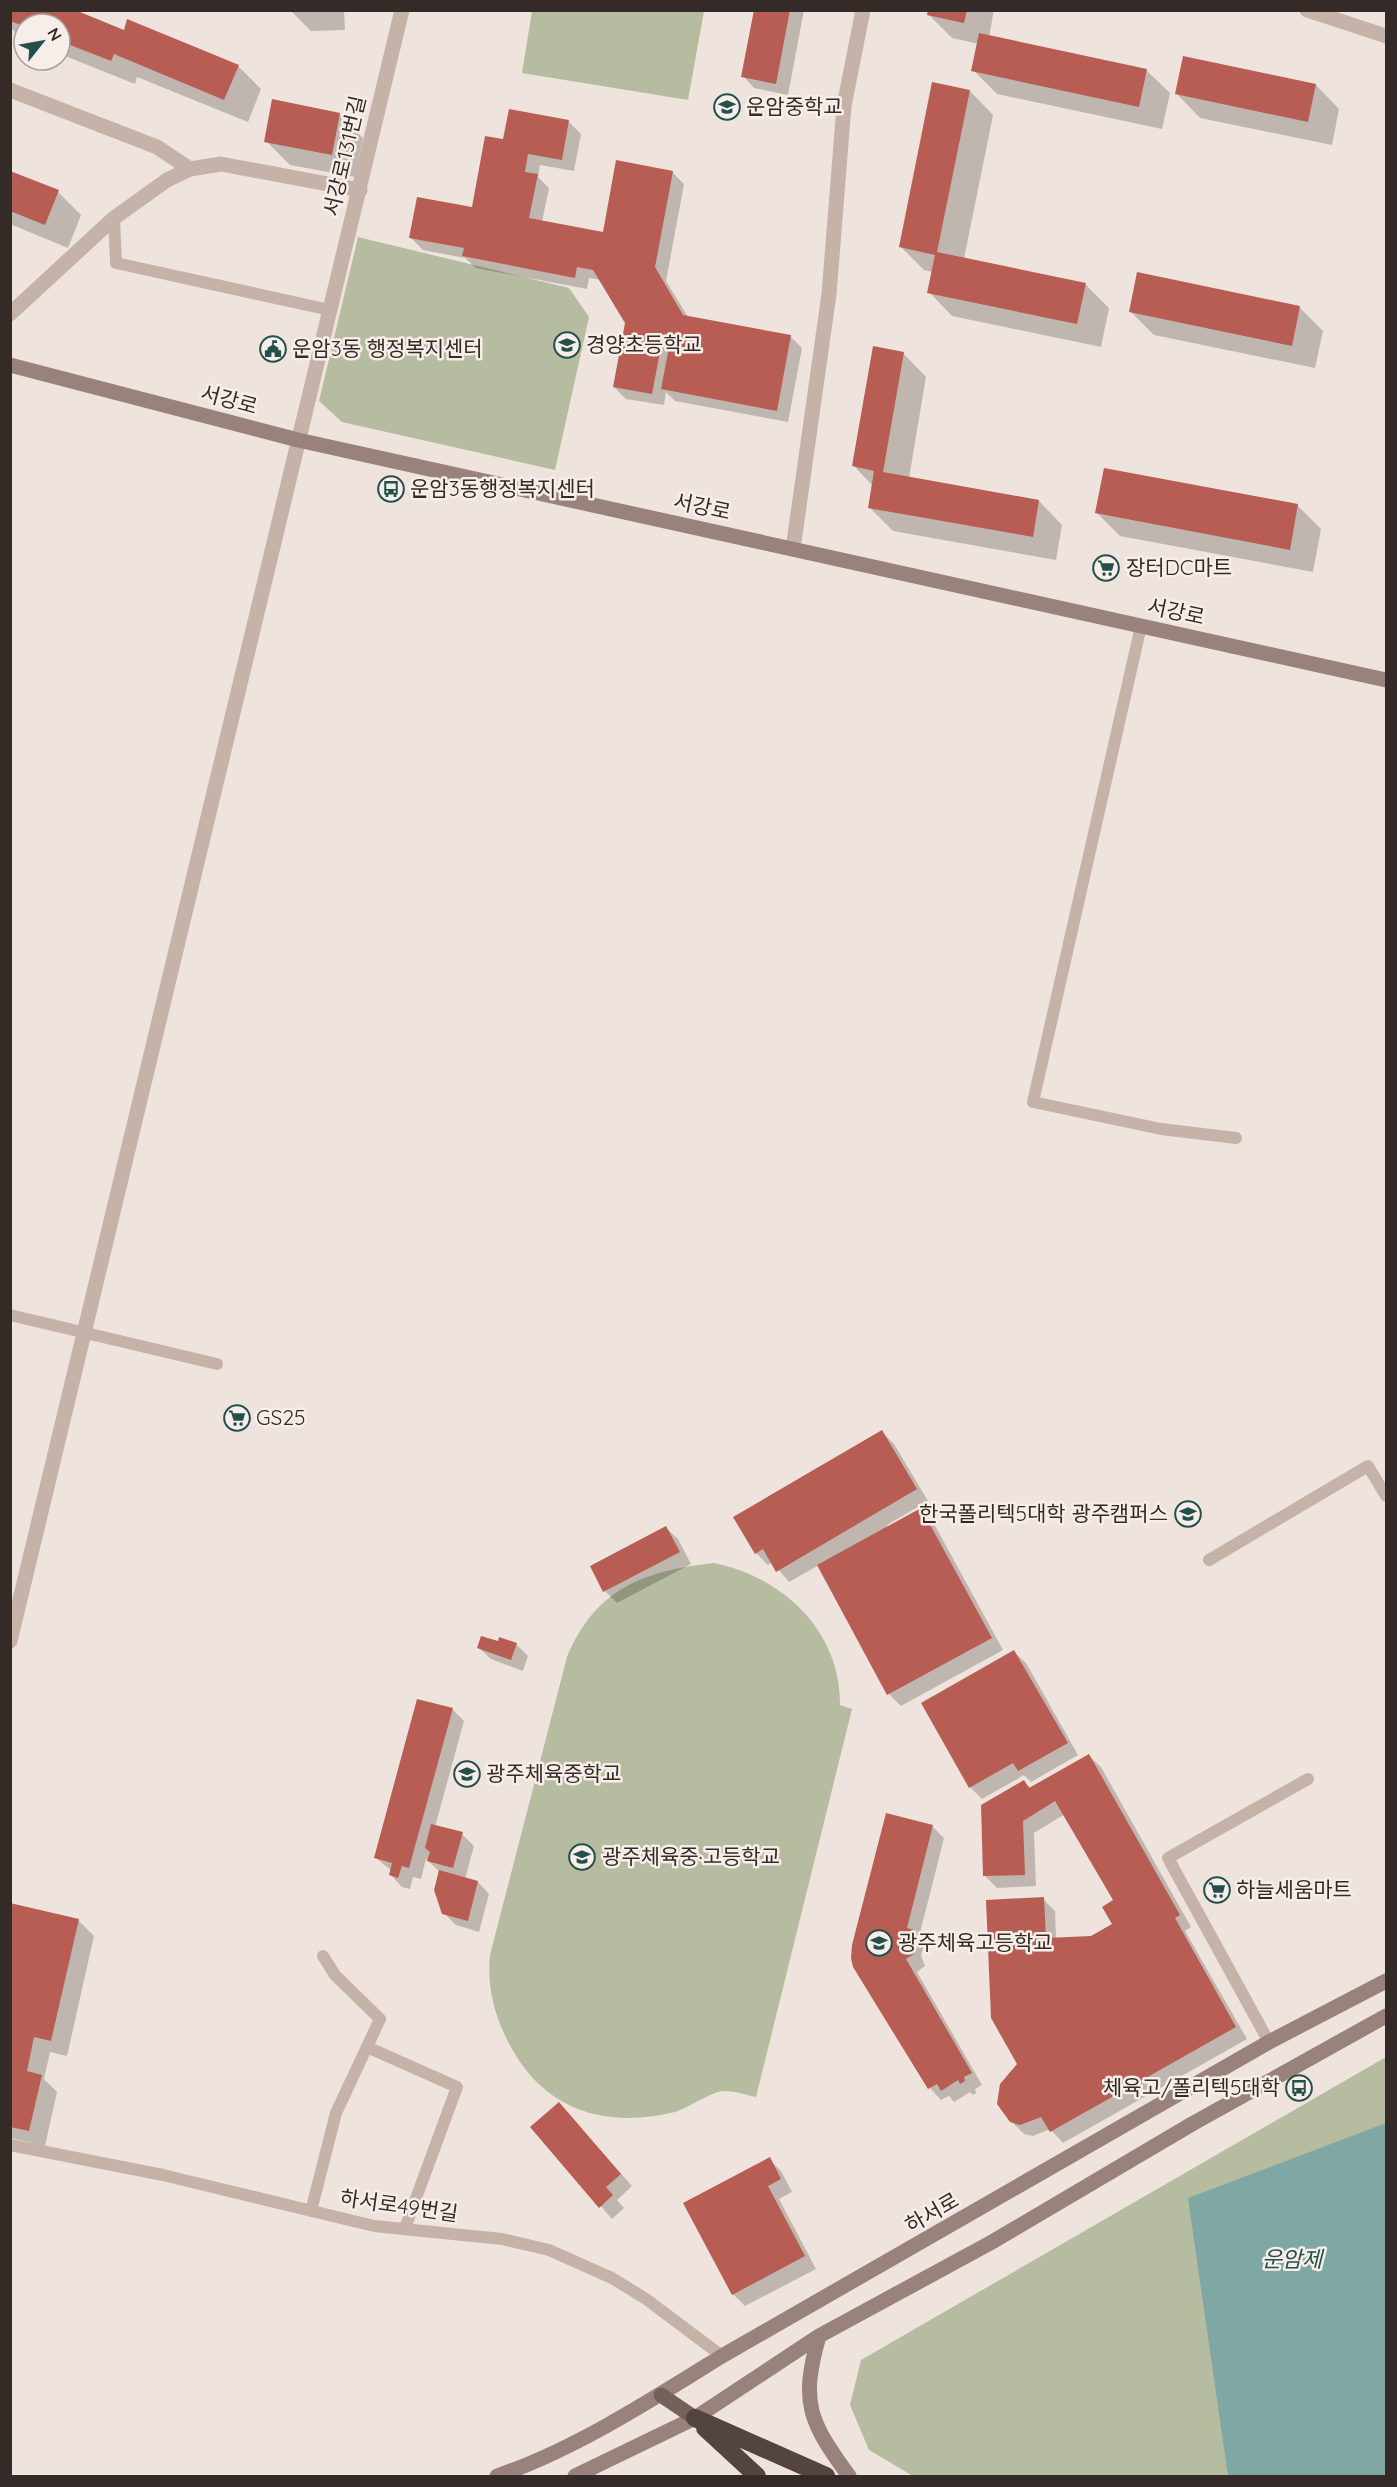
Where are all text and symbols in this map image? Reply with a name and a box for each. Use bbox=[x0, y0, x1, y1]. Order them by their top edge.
north arrow bbox=[12, 12, 72, 72]
text: N bbox=[43, 24, 66, 44]
school or university icon: 운암중학교 bbox=[712, 92, 742, 122]
street label: 서강로131번길 bbox=[318, 93, 371, 219]
place label: 운암중학교 bbox=[746, 93, 843, 119]
school or university icon: 경양초등학교 bbox=[552, 330, 582, 360]
place label: 경양초등학교 bbox=[586, 331, 702, 357]
public building icon: 운암3동 행정복지센터 bbox=[258, 334, 288, 364]
place label: 운암3동 행정복지센터 bbox=[292, 335, 483, 361]
street label: 서강로 bbox=[198, 379, 261, 419]
bus stop icon: 운암3동행정복지센터 bbox=[376, 474, 406, 504]
place label: 운암3동행정복지센터 bbox=[410, 475, 595, 501]
street label: 서강로 bbox=[671, 487, 733, 525]
supermarket icon: 장터DC마트 bbox=[1091, 553, 1121, 583]
place label: 장터DC마트 bbox=[1126, 554, 1232, 580]
street label: 서강로 bbox=[1145, 592, 1207, 630]
supermarket icon: GS25 bbox=[222, 1403, 252, 1433]
place label: GS25 bbox=[256, 1404, 305, 1430]
school or university icon: 한국폴리텍5대학 광주캠퍼스 bbox=[1173, 1499, 1203, 1529]
place label: 한국폴리텍5대학 광주캠퍼스 bbox=[919, 1500, 1168, 1526]
school or university icon: 광주체육중학교 bbox=[452, 1759, 482, 1789]
place label: 광주체육중학교 bbox=[486, 1760, 621, 1786]
school or university icon: 광주체육중·고등학교 bbox=[567, 1842, 597, 1872]
place label: 광주체육중·고등학교 bbox=[602, 1843, 780, 1869]
supermarket icon: 하늘세움마트 bbox=[1202, 1875, 1232, 1905]
place label: 하늘세움마트 bbox=[1236, 1876, 1352, 1902]
school or university icon: 광주체육고등학교 bbox=[864, 1928, 894, 1958]
place label: 광주체육고등학교 bbox=[898, 1929, 1053, 1955]
bus stop icon: 체육고/폴리텍5대학 bbox=[1284, 2073, 1314, 2103]
place label: 체육고/폴리텍5대학 bbox=[1103, 2074, 1280, 2100]
street label: 하서로49번길 bbox=[338, 2184, 460, 2226]
street label: 하서로 bbox=[900, 2186, 963, 2238]
water label: 운암제 bbox=[1262, 2245, 1325, 2273]

